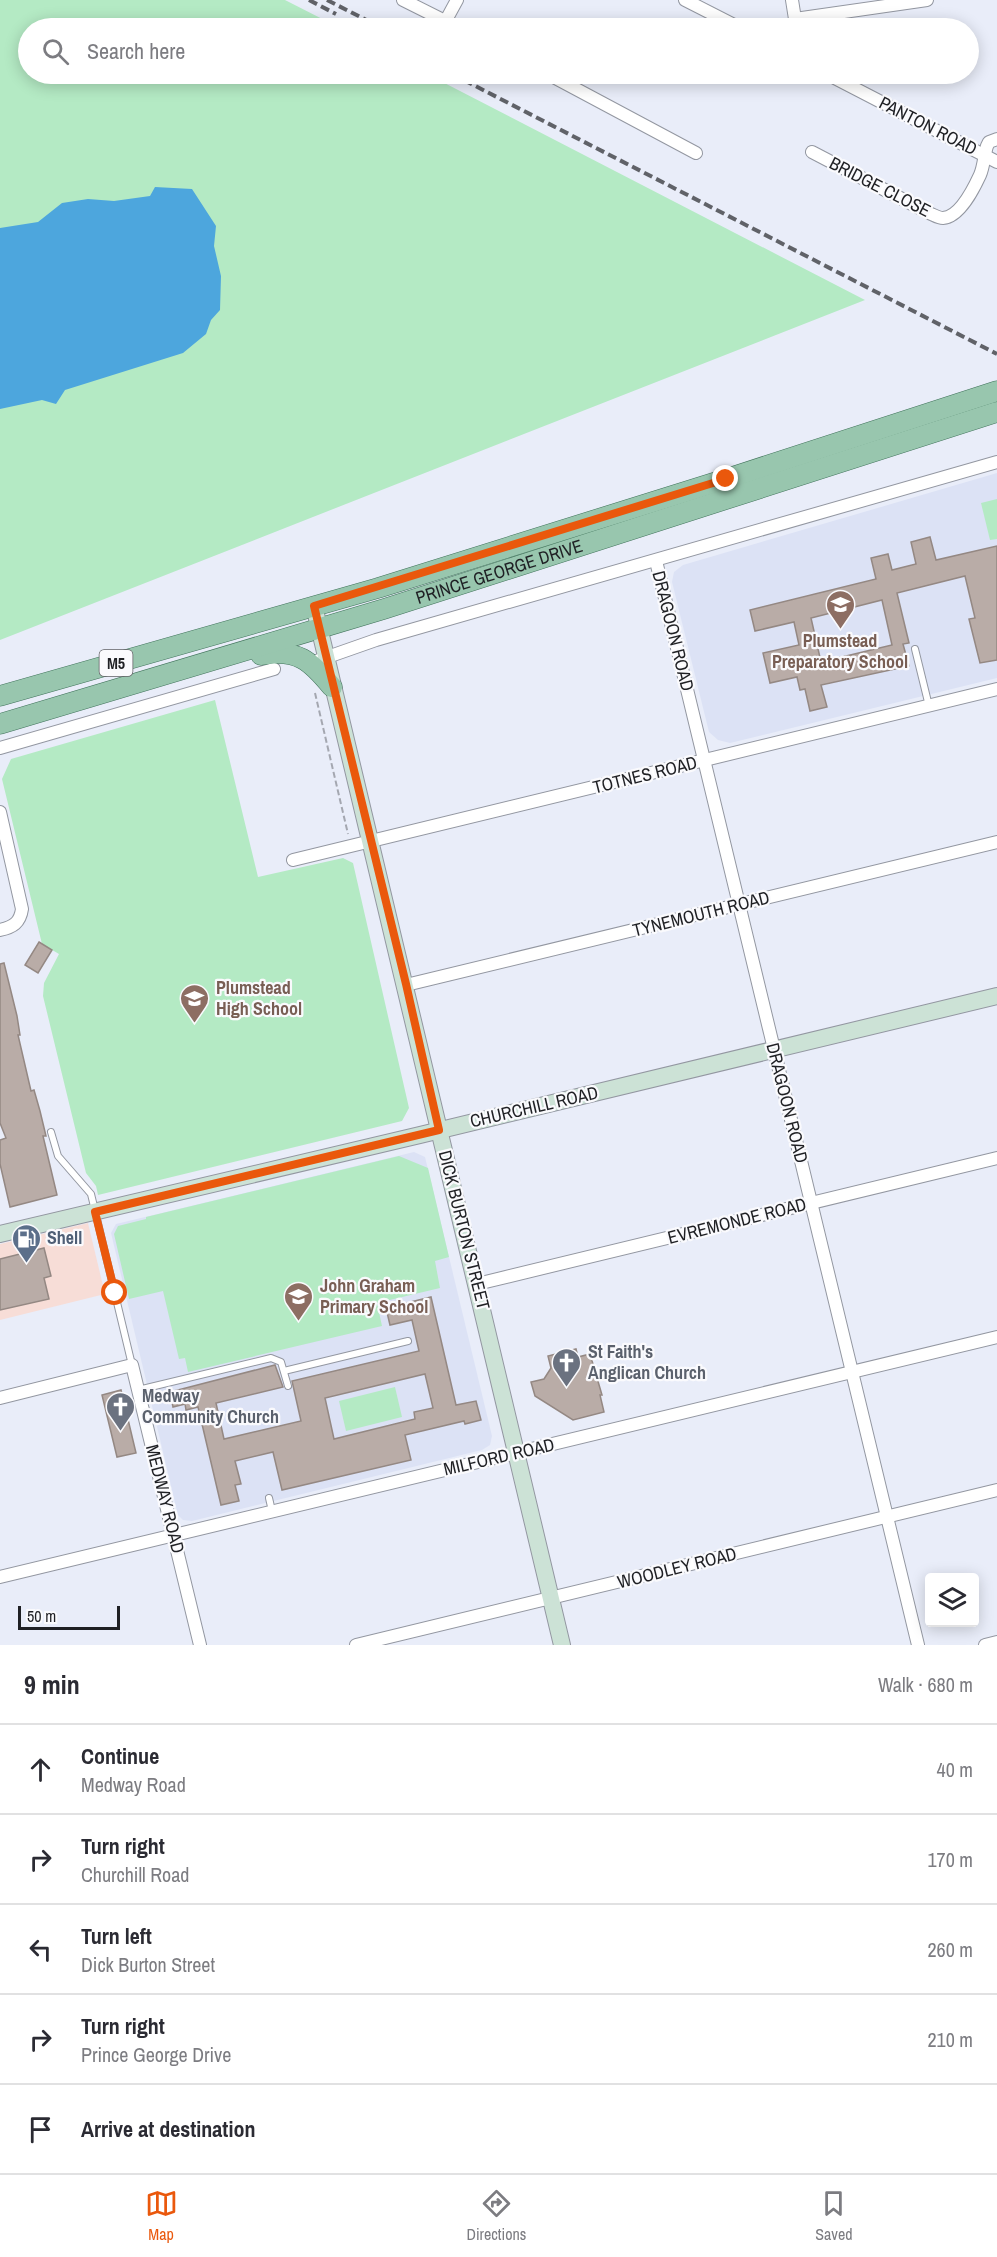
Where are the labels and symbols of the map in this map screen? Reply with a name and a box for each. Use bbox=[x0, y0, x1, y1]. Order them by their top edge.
street label: PANTON ROAD bbox=[875, 90, 982, 161]
street label: BRIDGE CLOSE bbox=[825, 150, 935, 223]
route end bbox=[712, 465, 738, 491]
street label: PRINCE GEORGE DRIVE bbox=[413, 533, 586, 610]
street label: DRAGOON ROAD bbox=[646, 568, 700, 694]
school or university icon: Plumstead Preparatory School bbox=[824, 588, 856, 630]
place label: Plumstead Preparatory School bbox=[772, 628, 908, 674]
road number: M5 bbox=[100, 650, 132, 676]
street label: TOTNES ROAD bbox=[590, 750, 700, 800]
street label: TYNEMOUTH ROAD bbox=[630, 884, 772, 943]
place label: Plumstead High School bbox=[216, 975, 302, 1021]
school or university icon: Plumstead High School bbox=[179, 982, 211, 1024]
street label: DRAGOON ROAD bbox=[760, 1040, 814, 1166]
street label: CHURCHILL ROAD bbox=[467, 1080, 600, 1133]
street label: DICK BURTON STREET bbox=[433, 1148, 496, 1312]
street label: EVREMONDE ROAD bbox=[665, 1191, 809, 1250]
fuel station icon: Shell bbox=[10, 1222, 42, 1264]
place label: Shell bbox=[47, 1225, 82, 1250]
place label: John Graham Primary School bbox=[320, 1273, 428, 1319]
route start bbox=[101, 1279, 127, 1305]
school or university icon: John Graham Primary School bbox=[283, 1280, 315, 1322]
place label: St Faith's Anglican Church bbox=[588, 1339, 706, 1385]
church icon: St Faith's Anglican Church bbox=[551, 1346, 583, 1388]
place label: Medway Community Church bbox=[142, 1383, 279, 1429]
church icon: Medway Community Church bbox=[105, 1390, 137, 1432]
street label: MILFORD ROAD bbox=[441, 1432, 557, 1481]
street label: MEDWAY ROAD bbox=[140, 1442, 191, 1556]
street label: WOODLEY ROAD bbox=[615, 1541, 739, 1594]
scale bar bbox=[18, 1603, 120, 1630]

